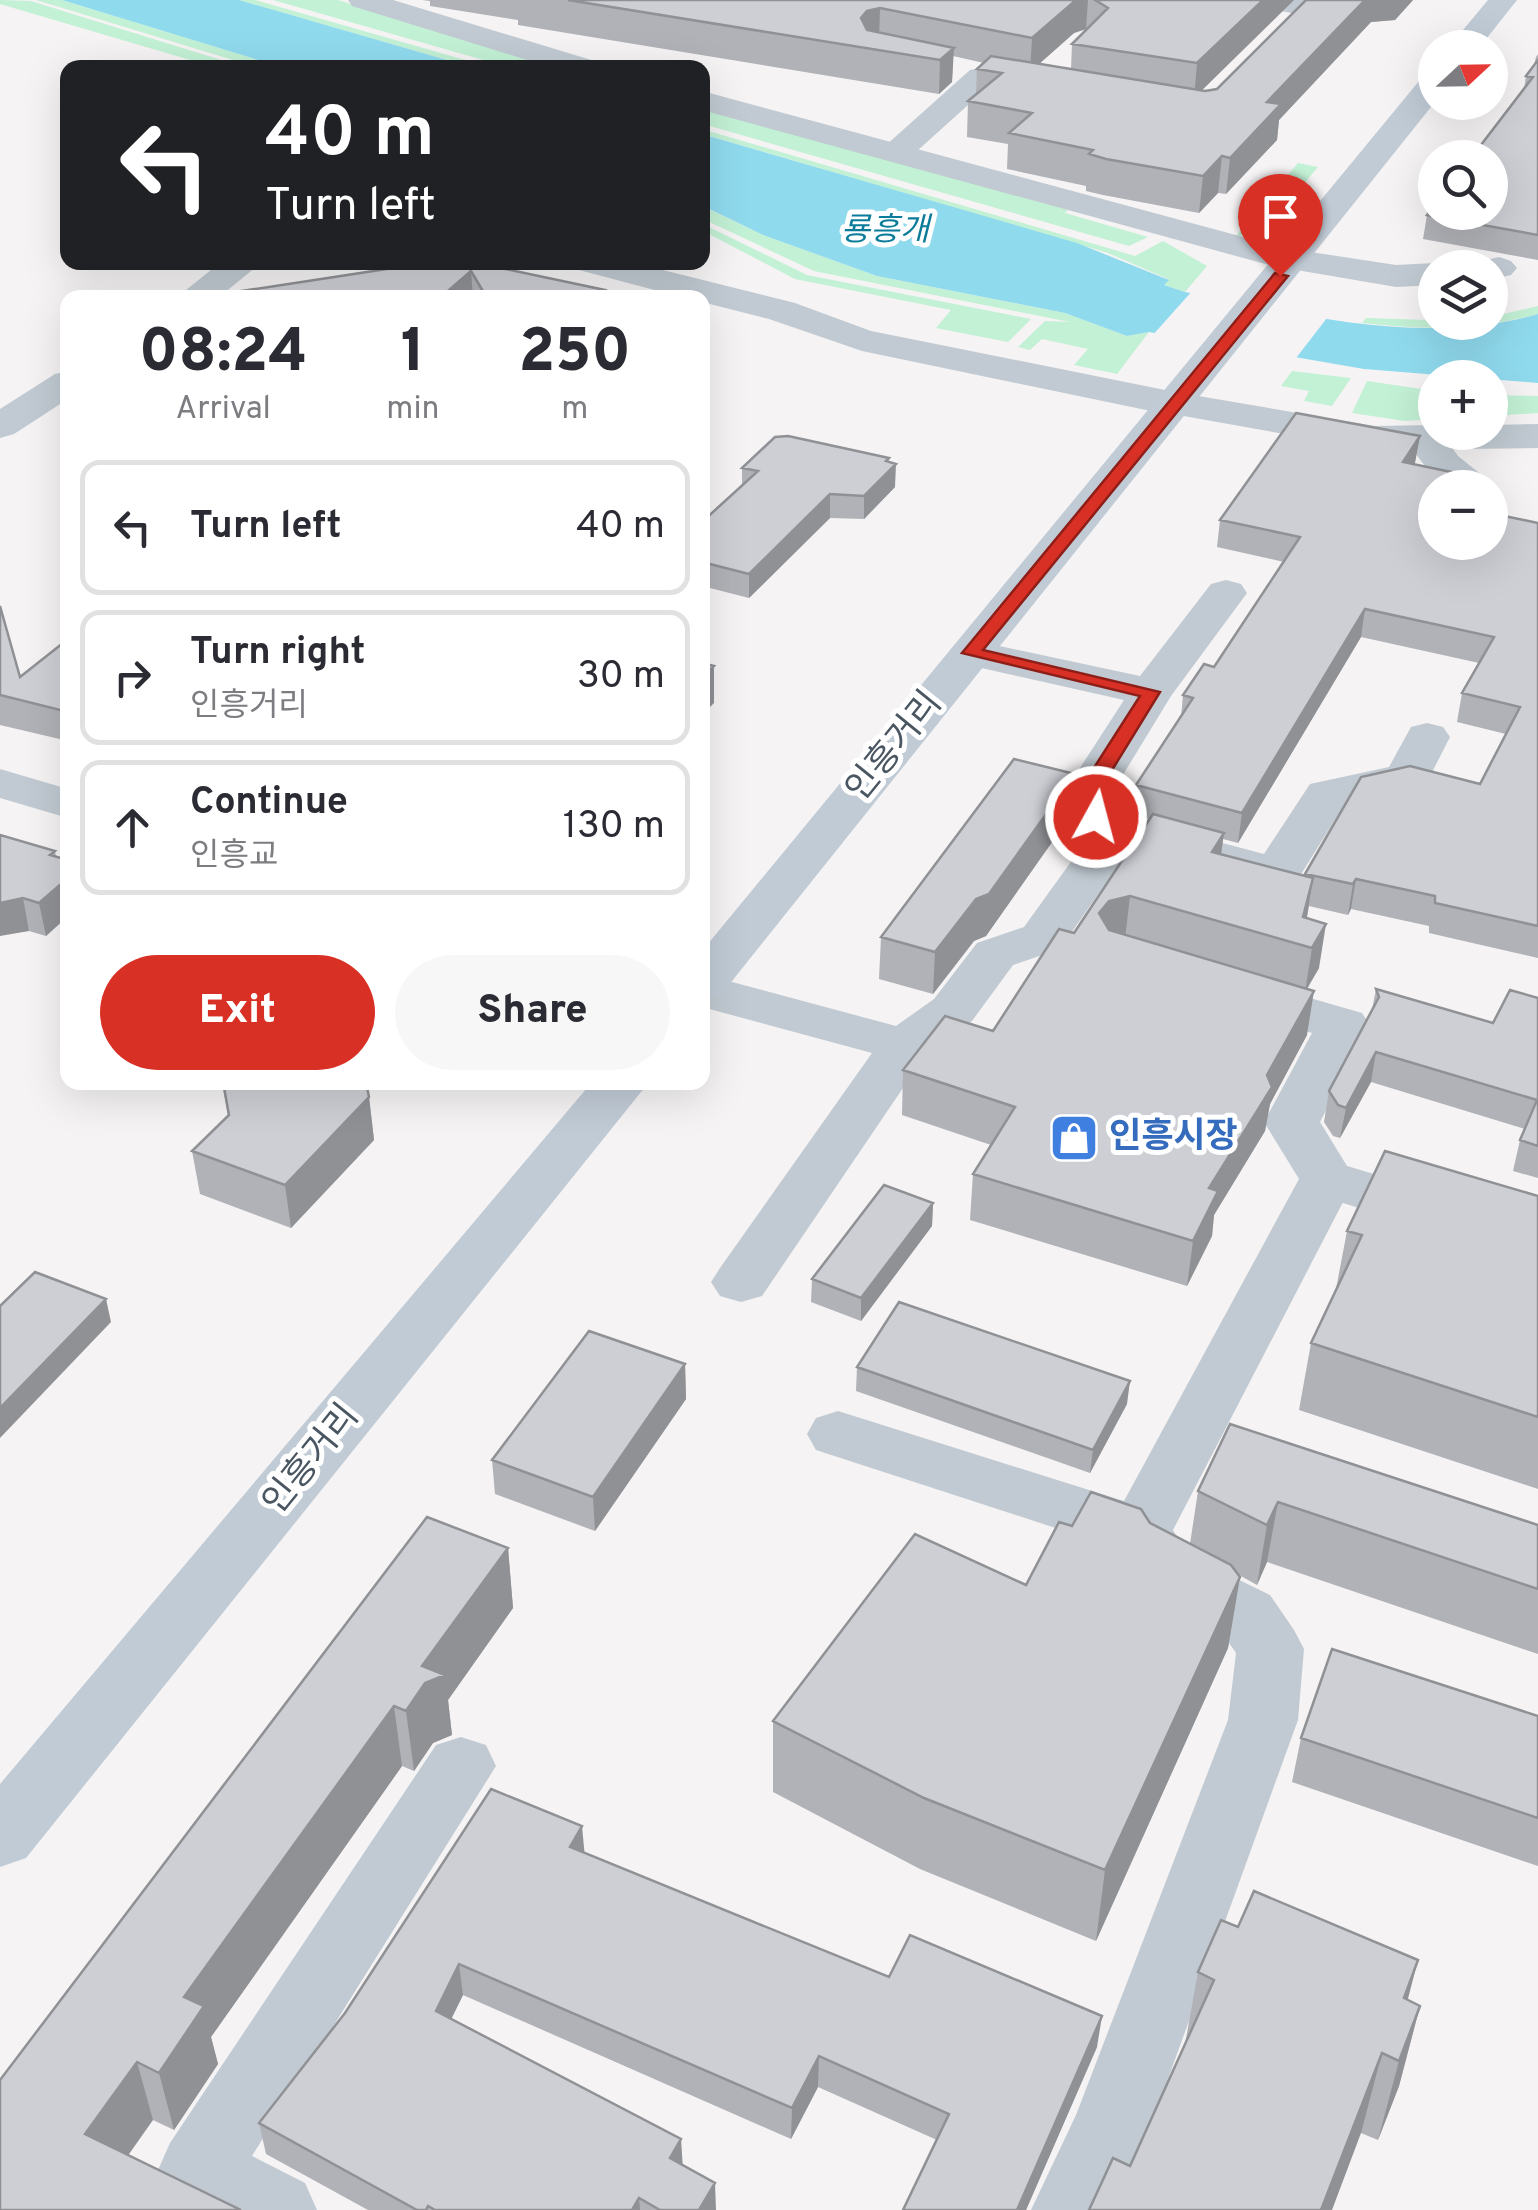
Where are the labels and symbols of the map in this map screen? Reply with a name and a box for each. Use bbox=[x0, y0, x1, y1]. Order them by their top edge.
north arrow bbox=[1418, 30, 1508, 120]
pin bbox=[1238, 174, 1323, 277]
water label: 룡흥개 bbox=[841, 212, 933, 252]
street label: 인흥거리 bbox=[837, 683, 953, 811]
position arrow bbox=[1044, 765, 1148, 869]
shop icon: 인흥시장 bbox=[1048, 1112, 1100, 1164]
place label: 인흥시장 bbox=[1109, 1116, 1238, 1160]
street label: 인흥거리 bbox=[254, 1396, 370, 1524]

